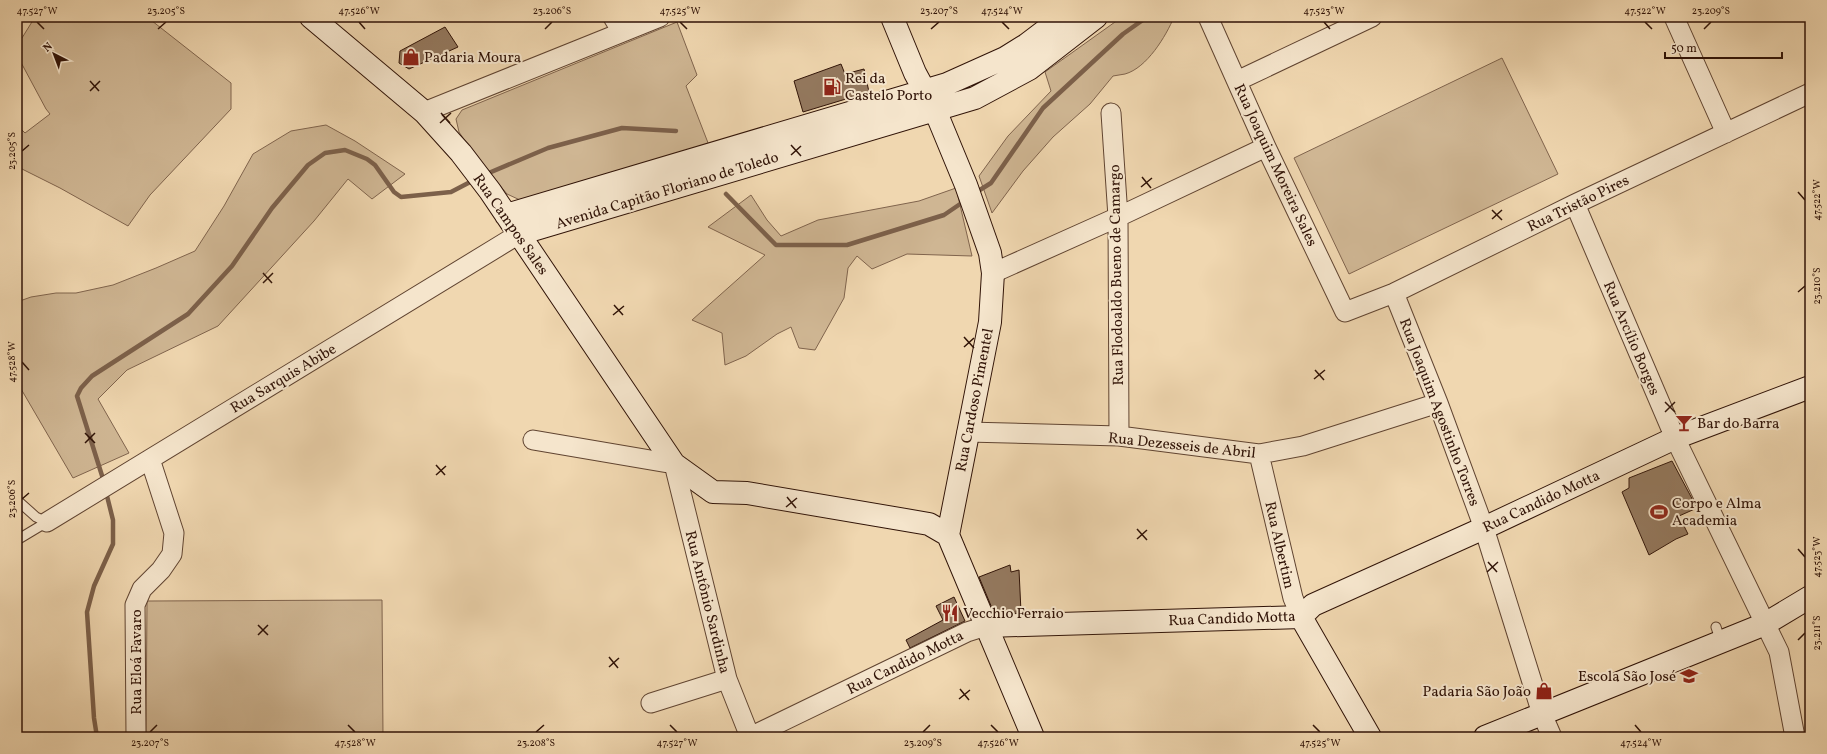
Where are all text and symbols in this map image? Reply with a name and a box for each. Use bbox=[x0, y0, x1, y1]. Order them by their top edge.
text: 47.527°W bbox=[16, 4, 58, 18]
text: 23.205°S bbox=[147, 4, 185, 18]
text: 47.526°W bbox=[338, 4, 380, 18]
text: 23.206°S bbox=[533, 4, 571, 18]
text: 47.525°W bbox=[659, 4, 701, 18]
text: 23.207°S bbox=[920, 4, 958, 18]
text: 47.524°W bbox=[981, 4, 1023, 18]
text: 47.523°W bbox=[1303, 4, 1345, 18]
text: 47.522°W bbox=[1624, 4, 1666, 18]
text: 23.209°S bbox=[1692, 4, 1730, 18]
north arrow bbox=[34, 34, 74, 74]
scale bar bbox=[1665, 34, 1782, 60]
text: N bbox=[40, 39, 56, 56]
text: 50 m bbox=[1671, 41, 1697, 57]
shop icon: Padaria Moura bbox=[401, 47, 421, 67]
place label: Padaria Moura bbox=[424, 48, 521, 69]
place label: Rei da Castelo Porto bbox=[845, 69, 932, 107]
fuel station icon: Rei da Castelo Porto bbox=[822, 77, 842, 97]
street label: Rua Joaquim Moreira Sales bbox=[1228, 81, 1322, 250]
text: 23.205°S bbox=[5, 132, 19, 170]
street label: Avenida Capitão Floriano de Toledo bbox=[554, 147, 781, 235]
street label: Rua Flodoaldo Bueno de Camargo bbox=[1105, 164, 1130, 386]
street label: Rua Campos Sales bbox=[467, 170, 553, 280]
street label: Rua Tristão Pires bbox=[1524, 171, 1633, 238]
text: 47.522°W bbox=[1810, 179, 1824, 221]
text: 23.210°S bbox=[1810, 268, 1824, 304]
street label: Rua Arcílio Borges bbox=[1597, 278, 1664, 399]
street label: Rua Joaquim Agostinho Torres bbox=[1393, 316, 1484, 509]
street label: Rua Cardoso Pimentel bbox=[951, 327, 1000, 474]
street label: Rua Sarquis Abibe bbox=[227, 339, 341, 419]
text: 47.528°W bbox=[5, 341, 19, 383]
bar icon: Bar do Barra bbox=[1674, 413, 1694, 433]
place label: Bar do Barra bbox=[1697, 414, 1779, 435]
street label: Rua Dezesseis de Abril bbox=[1107, 428, 1257, 465]
street label: Rua Candido Motta bbox=[1479, 466, 1604, 539]
text: 23.206°S bbox=[5, 480, 19, 518]
place label: Corpo e Alma Academia bbox=[1672, 494, 1762, 532]
street label: Rua Albertim bbox=[1258, 500, 1299, 591]
sports icon: Corpo e Alma Academia bbox=[1649, 502, 1669, 522]
street label: Rua Antônio Sardinha bbox=[679, 529, 734, 676]
text: 47.523°W bbox=[1810, 536, 1824, 578]
restaurant icon: Vecchio Ferraio bbox=[940, 603, 960, 623]
place label: Vecchio Ferraio bbox=[963, 604, 1064, 625]
street label: Rua Candido Motta bbox=[1168, 607, 1296, 632]
street label: Rua Eloá Favaro bbox=[127, 609, 148, 715]
text: 23.211°S bbox=[1810, 615, 1824, 651]
street label: Rua Candido Motta bbox=[844, 626, 967, 701]
school or university icon: Escola São José bbox=[1679, 666, 1699, 686]
place label: Escola São José bbox=[1578, 667, 1676, 688]
shop icon: Padaria São João bbox=[1534, 681, 1554, 701]
place label: Padaria São João bbox=[1423, 682, 1531, 703]
text: 23.207°S bbox=[131, 736, 169, 750]
text: 47.528°W bbox=[334, 736, 376, 750]
text: 23.208°S bbox=[517, 736, 555, 750]
text: 47.527°W bbox=[656, 736, 698, 750]
text: 23.209°S bbox=[904, 736, 942, 750]
text: 47.526°W bbox=[977, 736, 1019, 750]
text: 47.525°W bbox=[1299, 736, 1341, 750]
text: 47.524°W bbox=[1620, 736, 1662, 750]

